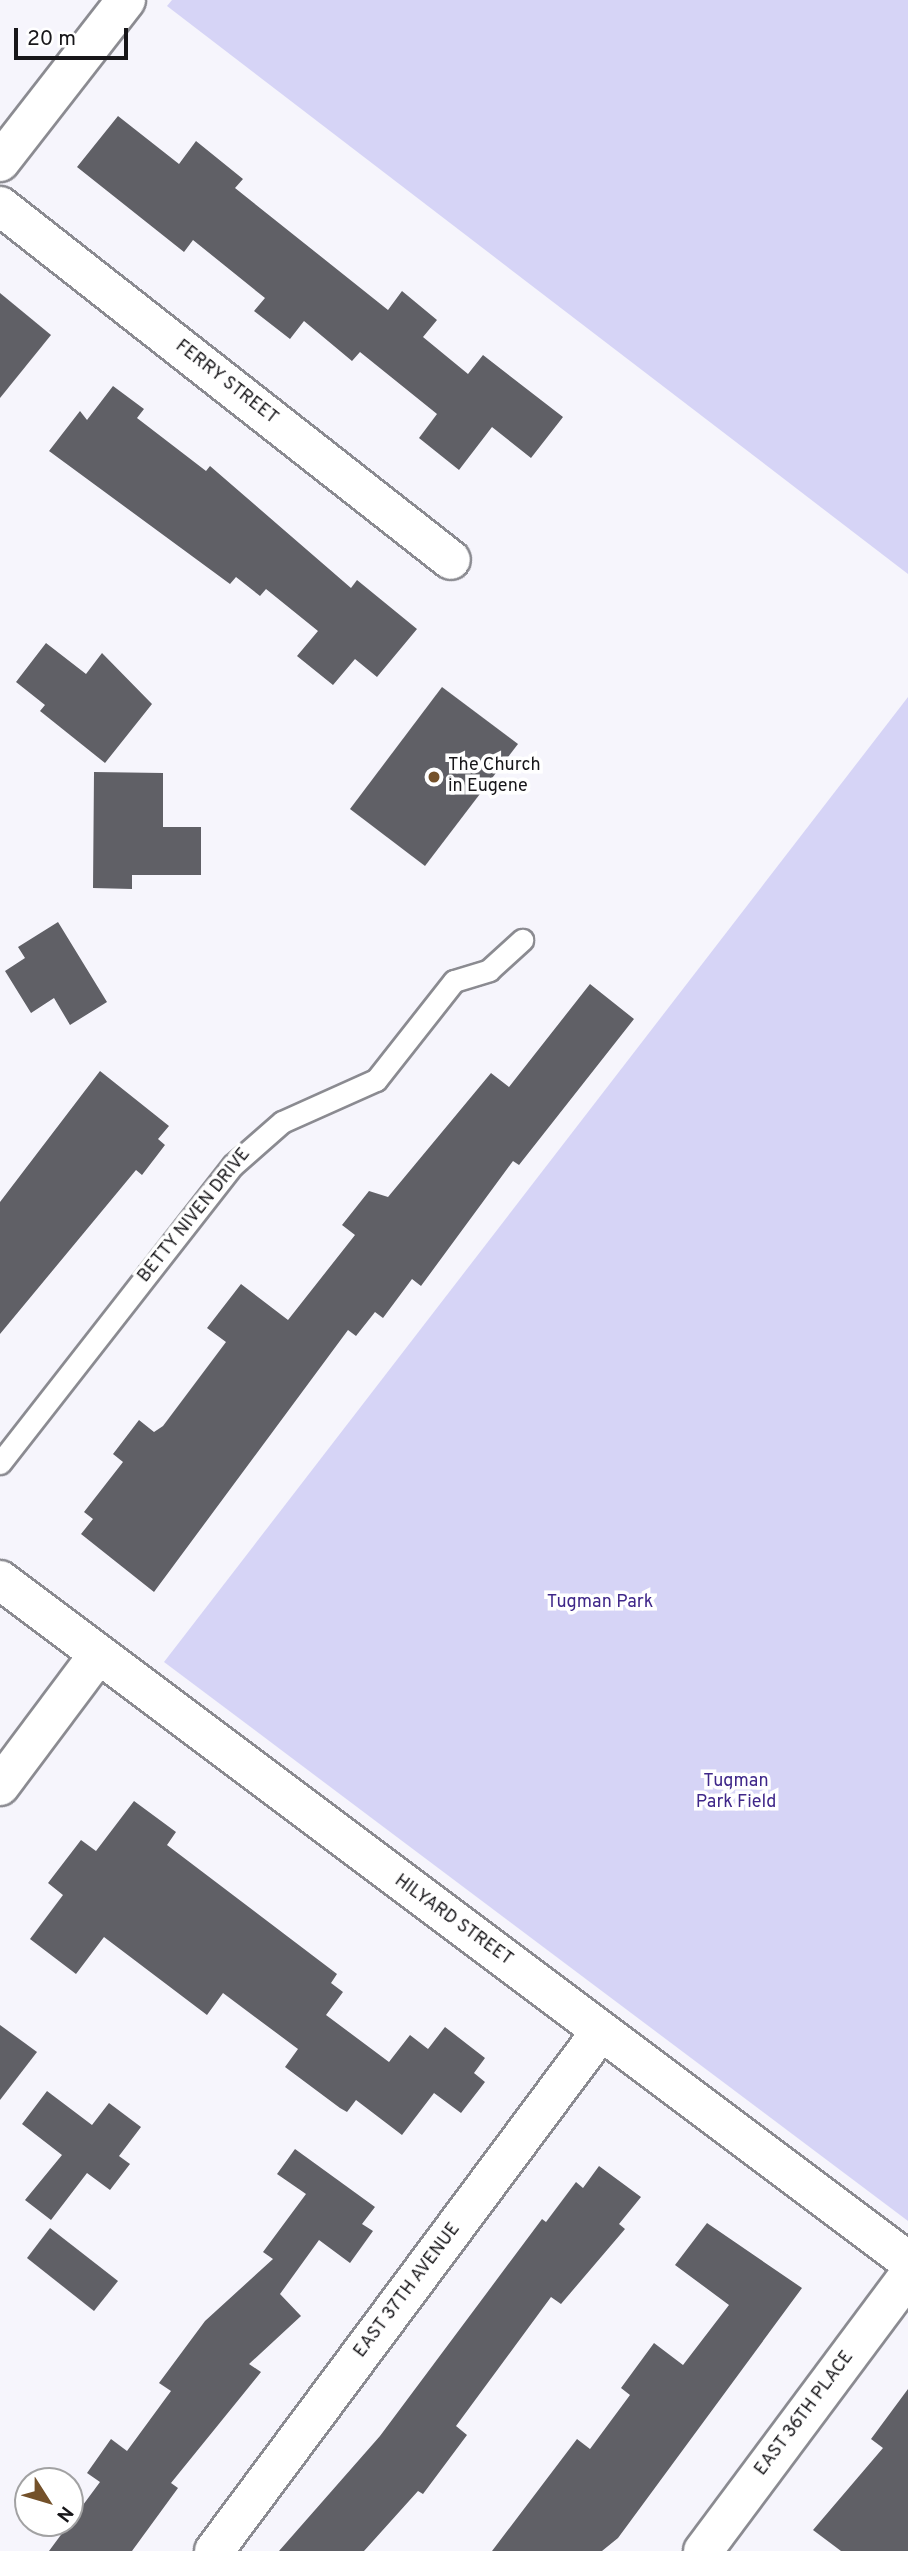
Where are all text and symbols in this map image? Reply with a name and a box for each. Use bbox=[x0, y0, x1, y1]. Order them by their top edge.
scale bar bbox=[18, 14, 131, 58]
text: 20 m bbox=[27, 26, 76, 53]
street label: FERRY STREET bbox=[170, 336, 282, 430]
place label: The Church in Eugene bbox=[448, 756, 541, 798]
marker: The Church in Eugene bbox=[426, 769, 442, 785]
street label: BETTY NIVEN DRIVE bbox=[134, 1144, 256, 1288]
park label: Tugman Park bbox=[547, 1592, 653, 1614]
park label: Tugman Park Field bbox=[696, 1772, 776, 1814]
street label: HILYARD STREET bbox=[390, 1871, 516, 1971]
street label: EAST 37TH AVENUE bbox=[350, 2219, 466, 2363]
street label: EAST 36TH PLACE bbox=[751, 2347, 859, 2481]
north arrow bbox=[14, 2467, 84, 2537]
text: N bbox=[50, 2501, 78, 2526]

